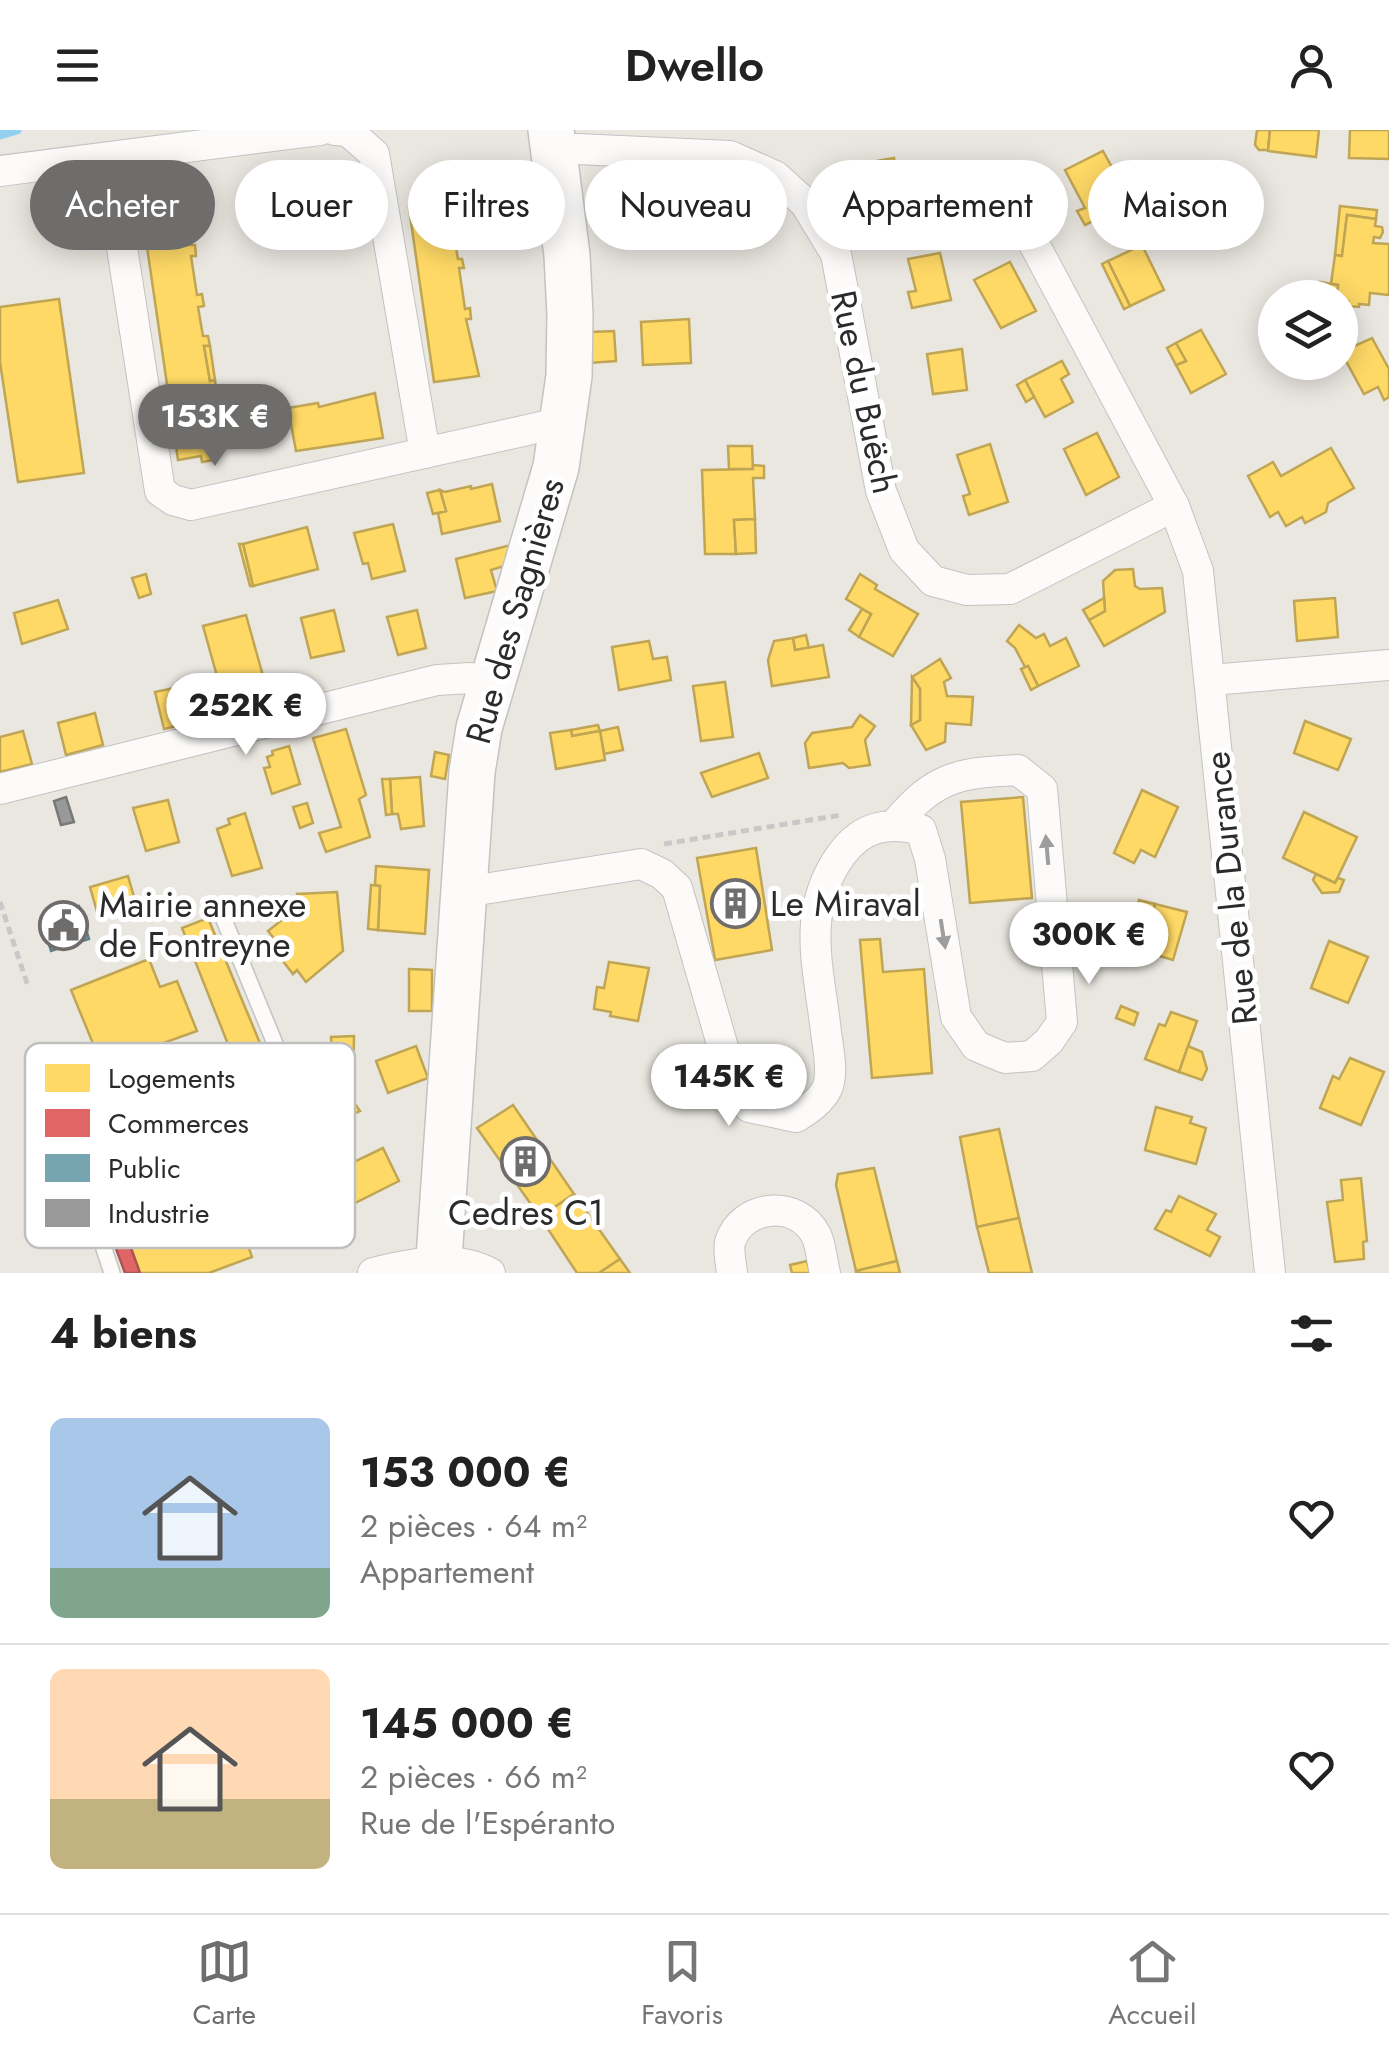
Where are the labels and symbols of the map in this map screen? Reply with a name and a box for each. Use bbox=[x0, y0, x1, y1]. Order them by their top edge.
street label: Rue du Buëch bbox=[818, 286, 910, 498]
pin: 153K € bbox=[134, 384, 296, 469]
street label: Rue des Sagnières bbox=[453, 472, 577, 750]
pin: 252K € bbox=[165, 673, 327, 758]
street label: Rue de la Durance bbox=[1192, 749, 1270, 1027]
one-way arrow bbox=[1039, 834, 1055, 866]
building icon: Le Miraval bbox=[709, 878, 761, 930]
place label: Le Miraval bbox=[770, 879, 921, 929]
place label: Mairie annexe de Fontreyne bbox=[99, 880, 306, 970]
public building icon: Mairie annexe de Fontreyne bbox=[38, 899, 90, 951]
pin: 300K € bbox=[1008, 902, 1170, 987]
one-way arrow bbox=[936, 919, 951, 950]
legend bbox=[25, 1043, 355, 1248]
pin: 145K € bbox=[648, 1044, 810, 1129]
text: Logements bbox=[108, 1058, 235, 1099]
text: Commerces bbox=[108, 1103, 249, 1144]
building icon: Cedres C1 bbox=[500, 1135, 552, 1187]
text: Public bbox=[108, 1148, 181, 1189]
place label: Cedres C1 bbox=[448, 1188, 604, 1238]
text: Industrie bbox=[108, 1193, 210, 1234]

